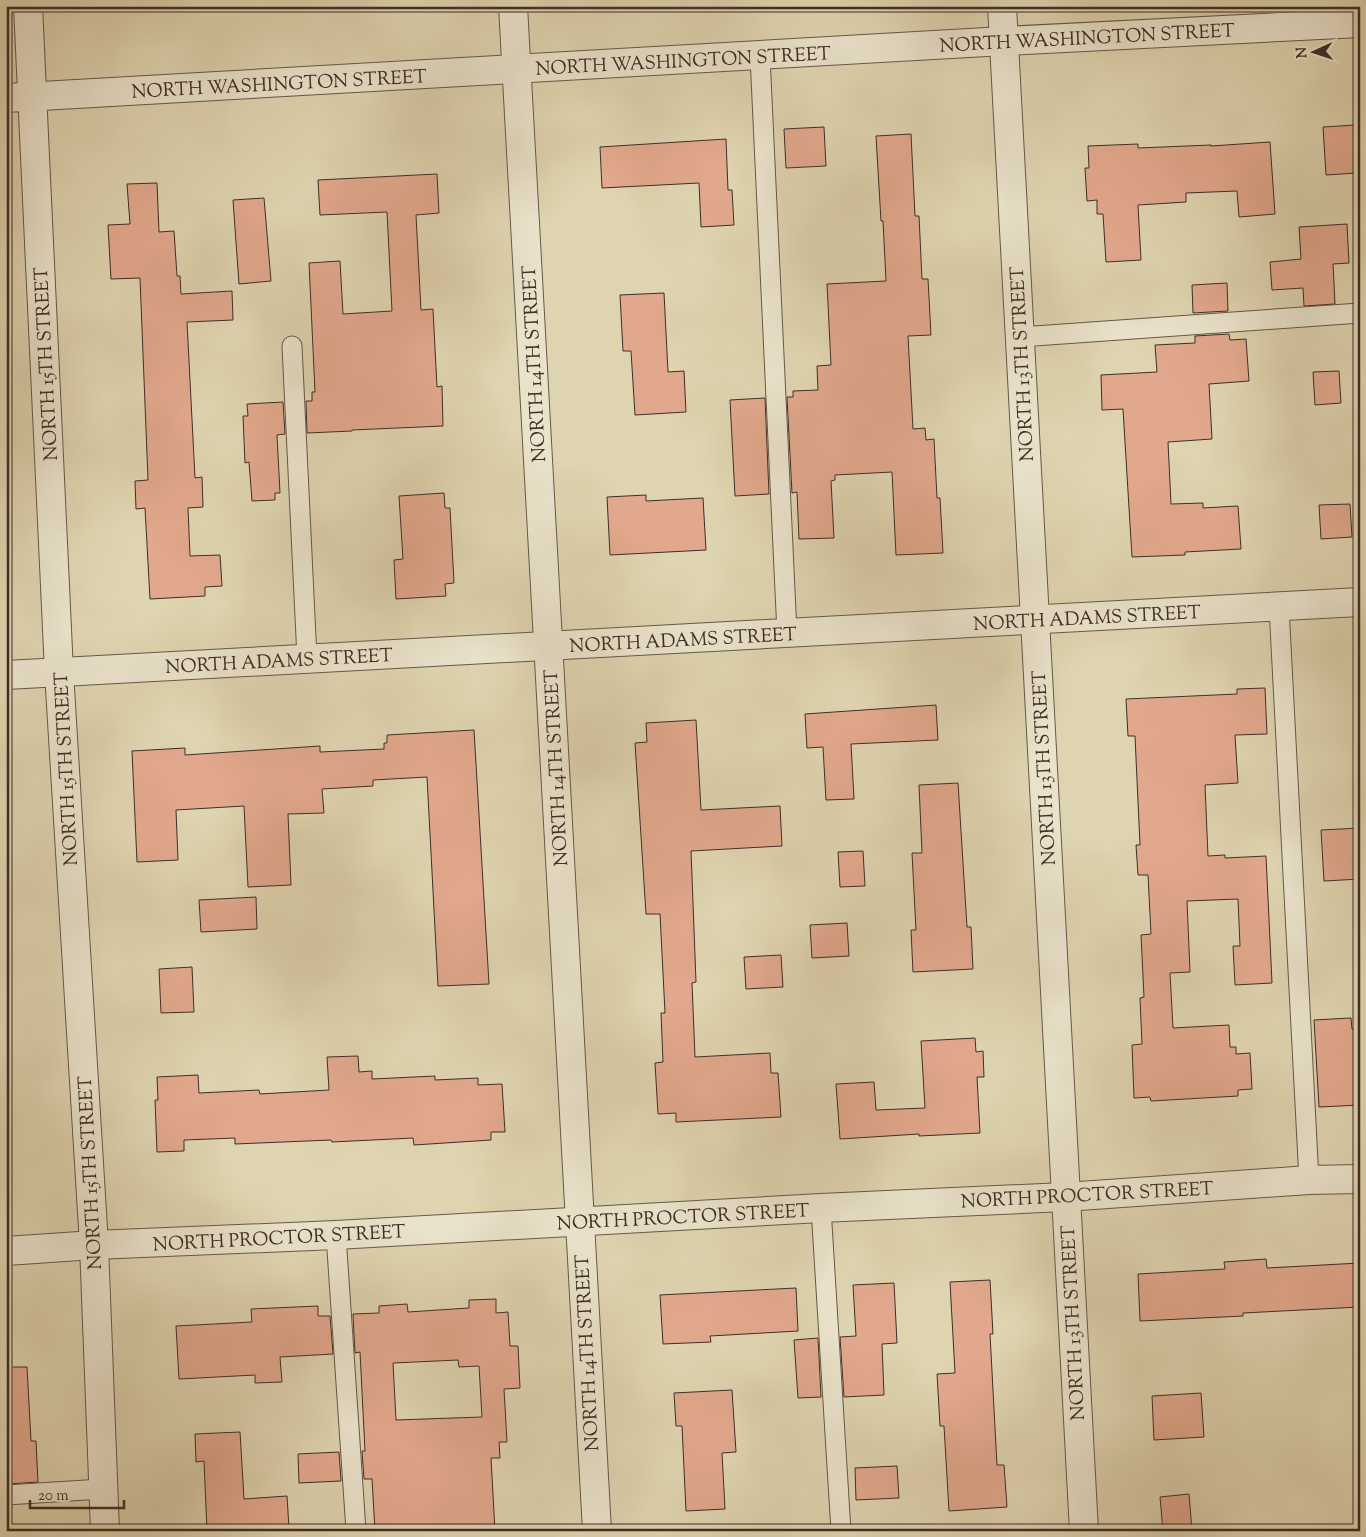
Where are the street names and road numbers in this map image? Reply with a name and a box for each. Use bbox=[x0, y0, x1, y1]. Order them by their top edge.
street label: NORTH WASHINGTON STREET bbox=[939, 18, 1236, 61]
street label: NORTH WASHINGTON STREET bbox=[535, 41, 832, 84]
street label: NORTH WASHINGTON STREET bbox=[131, 64, 428, 107]
street label: NORTH 14TH STREET bbox=[517, 265, 554, 463]
street label: NORTH 15TH STREET bbox=[29, 266, 66, 462]
street label: NORTH 13TH STREET bbox=[1005, 266, 1042, 462]
street label: NORTH ADAMS STREET bbox=[973, 600, 1202, 639]
street label: NORTH ADAMS STREET bbox=[569, 622, 798, 661]
street label: NORTH ADAMS STREET bbox=[165, 643, 394, 682]
street label: NORTH 14TH STREET bbox=[539, 669, 576, 867]
street label: NORTH 13TH STREET bbox=[1027, 670, 1064, 866]
street label: NORTH 15TH STREET bbox=[49, 671, 86, 867]
street label: NORTH 15TH STREET bbox=[73, 1075, 110, 1271]
street label: NORTH PROCTOR STREET bbox=[960, 1176, 1214, 1217]
street label: NORTH PROCTOR STREET bbox=[556, 1198, 810, 1239]
street label: NORTH PROCTOR STREET bbox=[152, 1219, 406, 1260]
street label: NORTH 13TH STREET bbox=[1056, 1225, 1093, 1421]
street label: NORTH 14TH STREET bbox=[570, 1254, 607, 1452]

